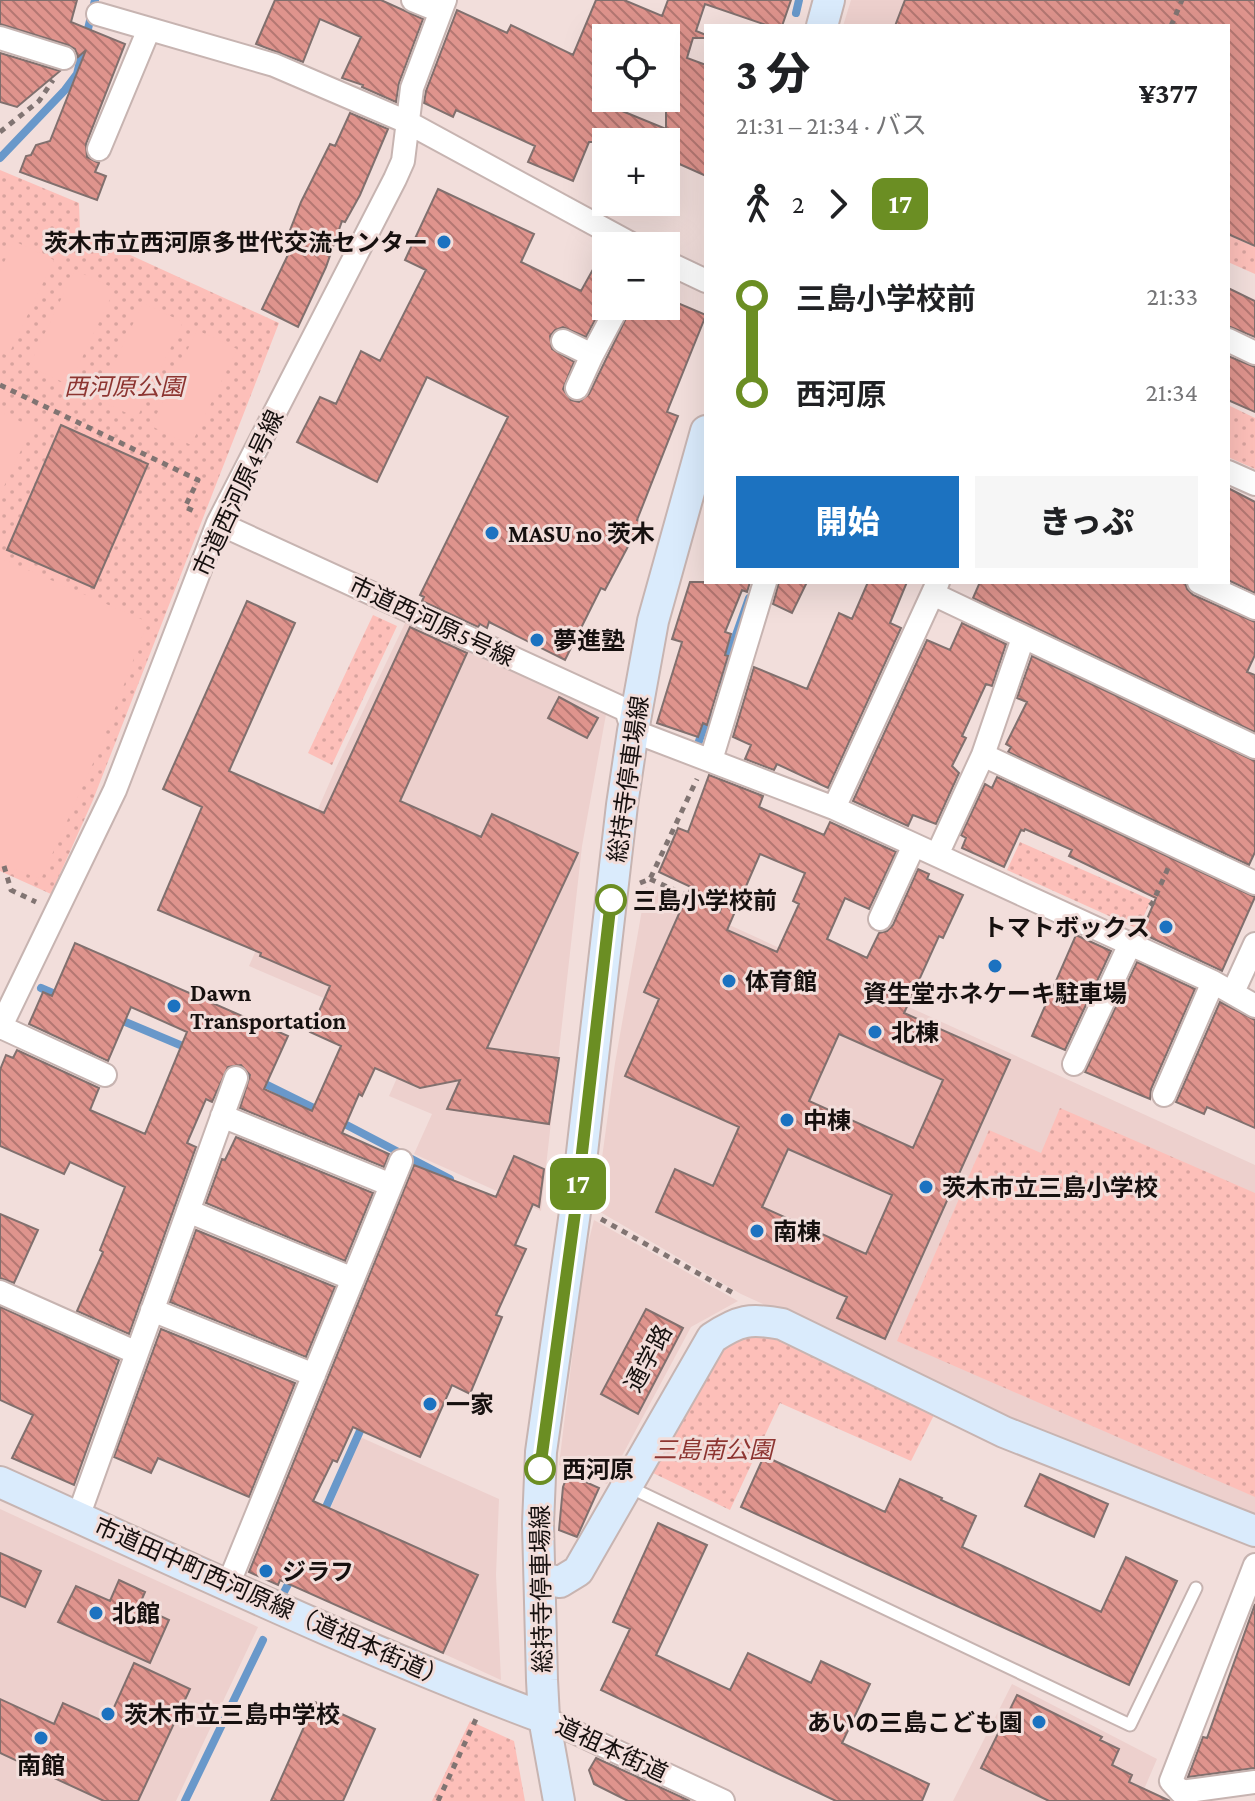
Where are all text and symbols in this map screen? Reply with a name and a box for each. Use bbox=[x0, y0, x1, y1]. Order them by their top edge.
map controls bbox=[592, 24, 680, 320]
button: locate bbox=[592, 24, 680, 112]
text: 3 分 bbox=[736, 50, 810, 98]
text: ¥377 bbox=[1139, 76, 1198, 109]
text: 21:31 – 21:34 · バス bbox=[736, 111, 927, 140]
button: + bbox=[592, 128, 680, 216]
icon: walk bbox=[736, 182, 780, 226]
icon: forward bbox=[816, 182, 860, 226]
text: 17 bbox=[888, 188, 912, 219]
text: 2 bbox=[792, 190, 804, 219]
place label: 茨木市立西河原多世代交流センター bbox=[44, 229, 428, 256]
button: − bbox=[592, 232, 680, 320]
marker: 茨木市立西河原多世代交流センター bbox=[435, 233, 453, 251]
text: 三島小学校前 bbox=[796, 282, 976, 315]
text: 21:33 bbox=[1146, 282, 1198, 311]
park label: 西河原公園 bbox=[64, 373, 187, 400]
text: 西河原 bbox=[796, 378, 886, 411]
text: 21:34 bbox=[1145, 378, 1198, 407]
street label: 市道西河原4号線 bbox=[188, 406, 288, 580]
button: 開始 bbox=[736, 476, 959, 568]
button: きっぷ bbox=[975, 476, 1198, 568]
place label: MASU no 茨木 bbox=[508, 520, 655, 547]
marker: MASU no 茨木 bbox=[483, 524, 501, 542]
street label: 市道西河原5号線 bbox=[345, 571, 519, 671]
place label: 夢進塾 bbox=[553, 627, 625, 654]
marker: 夢進塾 bbox=[528, 631, 546, 649]
street label: 総持寺停車場線 bbox=[603, 694, 653, 864]
marker: 三島小学校前 bbox=[596, 885, 626, 915]
place label: 三島小学校前 bbox=[633, 887, 777, 914]
place label: トマトボックス bbox=[983, 914, 1150, 941]
marker: トマトボックス bbox=[1157, 918, 1175, 936]
marker: 資生堂ホネケーキ駐車場 bbox=[986, 957, 1004, 975]
place label: 体育館 bbox=[745, 968, 817, 995]
marker: 体育館 bbox=[720, 972, 738, 990]
place label: Dawn Transportation bbox=[190, 979, 346, 1034]
place label: 資生堂ホネケーキ駐車場 bbox=[863, 980, 1127, 1007]
marker: Dawn Transportation bbox=[165, 997, 183, 1015]
place label: 北棟 bbox=[891, 1019, 939, 1046]
marker: 北棟 bbox=[866, 1023, 884, 1041]
place label: 中棟 bbox=[803, 1107, 851, 1134]
marker: 中棟 bbox=[778, 1111, 796, 1129]
line badge: 17 bbox=[542, 1158, 614, 1210]
text: 17 bbox=[566, 1168, 590, 1199]
place label: 茨木市立三島小学校 bbox=[942, 1174, 1158, 1201]
marker: 茨木市立三島小学校 bbox=[917, 1178, 935, 1196]
place label: 南棟 bbox=[773, 1218, 821, 1245]
marker: 南棟 bbox=[748, 1222, 766, 1240]
street label: 通学路 bbox=[619, 1320, 677, 1396]
place label: 一家 bbox=[446, 1391, 494, 1418]
marker: 一家 bbox=[421, 1395, 439, 1413]
park label: 三島南公園 bbox=[653, 1436, 776, 1463]
marker: 西河原 bbox=[525, 1454, 555, 1484]
place label: 西河原 bbox=[562, 1456, 634, 1483]
street label: 総持寺停車場線 bbox=[526, 1505, 556, 1673]
street label: 市道田中町西河原線（道祖本街道） bbox=[90, 1512, 452, 1692]
place label: ジラフ bbox=[282, 1558, 354, 1585]
marker: ジラフ bbox=[257, 1562, 275, 1580]
place label: 北館 bbox=[112, 1600, 160, 1627]
marker: 北館 bbox=[87, 1604, 105, 1622]
place label: 茨木市立三島中学校 bbox=[124, 1701, 340, 1728]
marker: 茨木市立三島中学校 bbox=[99, 1705, 117, 1723]
place label: あいの三島こども園 bbox=[807, 1709, 1023, 1736]
street label: 道祖本街道 bbox=[552, 1711, 672, 1787]
marker: あいの三島こども園 bbox=[1030, 1713, 1048, 1731]
marker: 南館 bbox=[32, 1729, 50, 1747]
place label: 南館 bbox=[17, 1752, 65, 1779]

